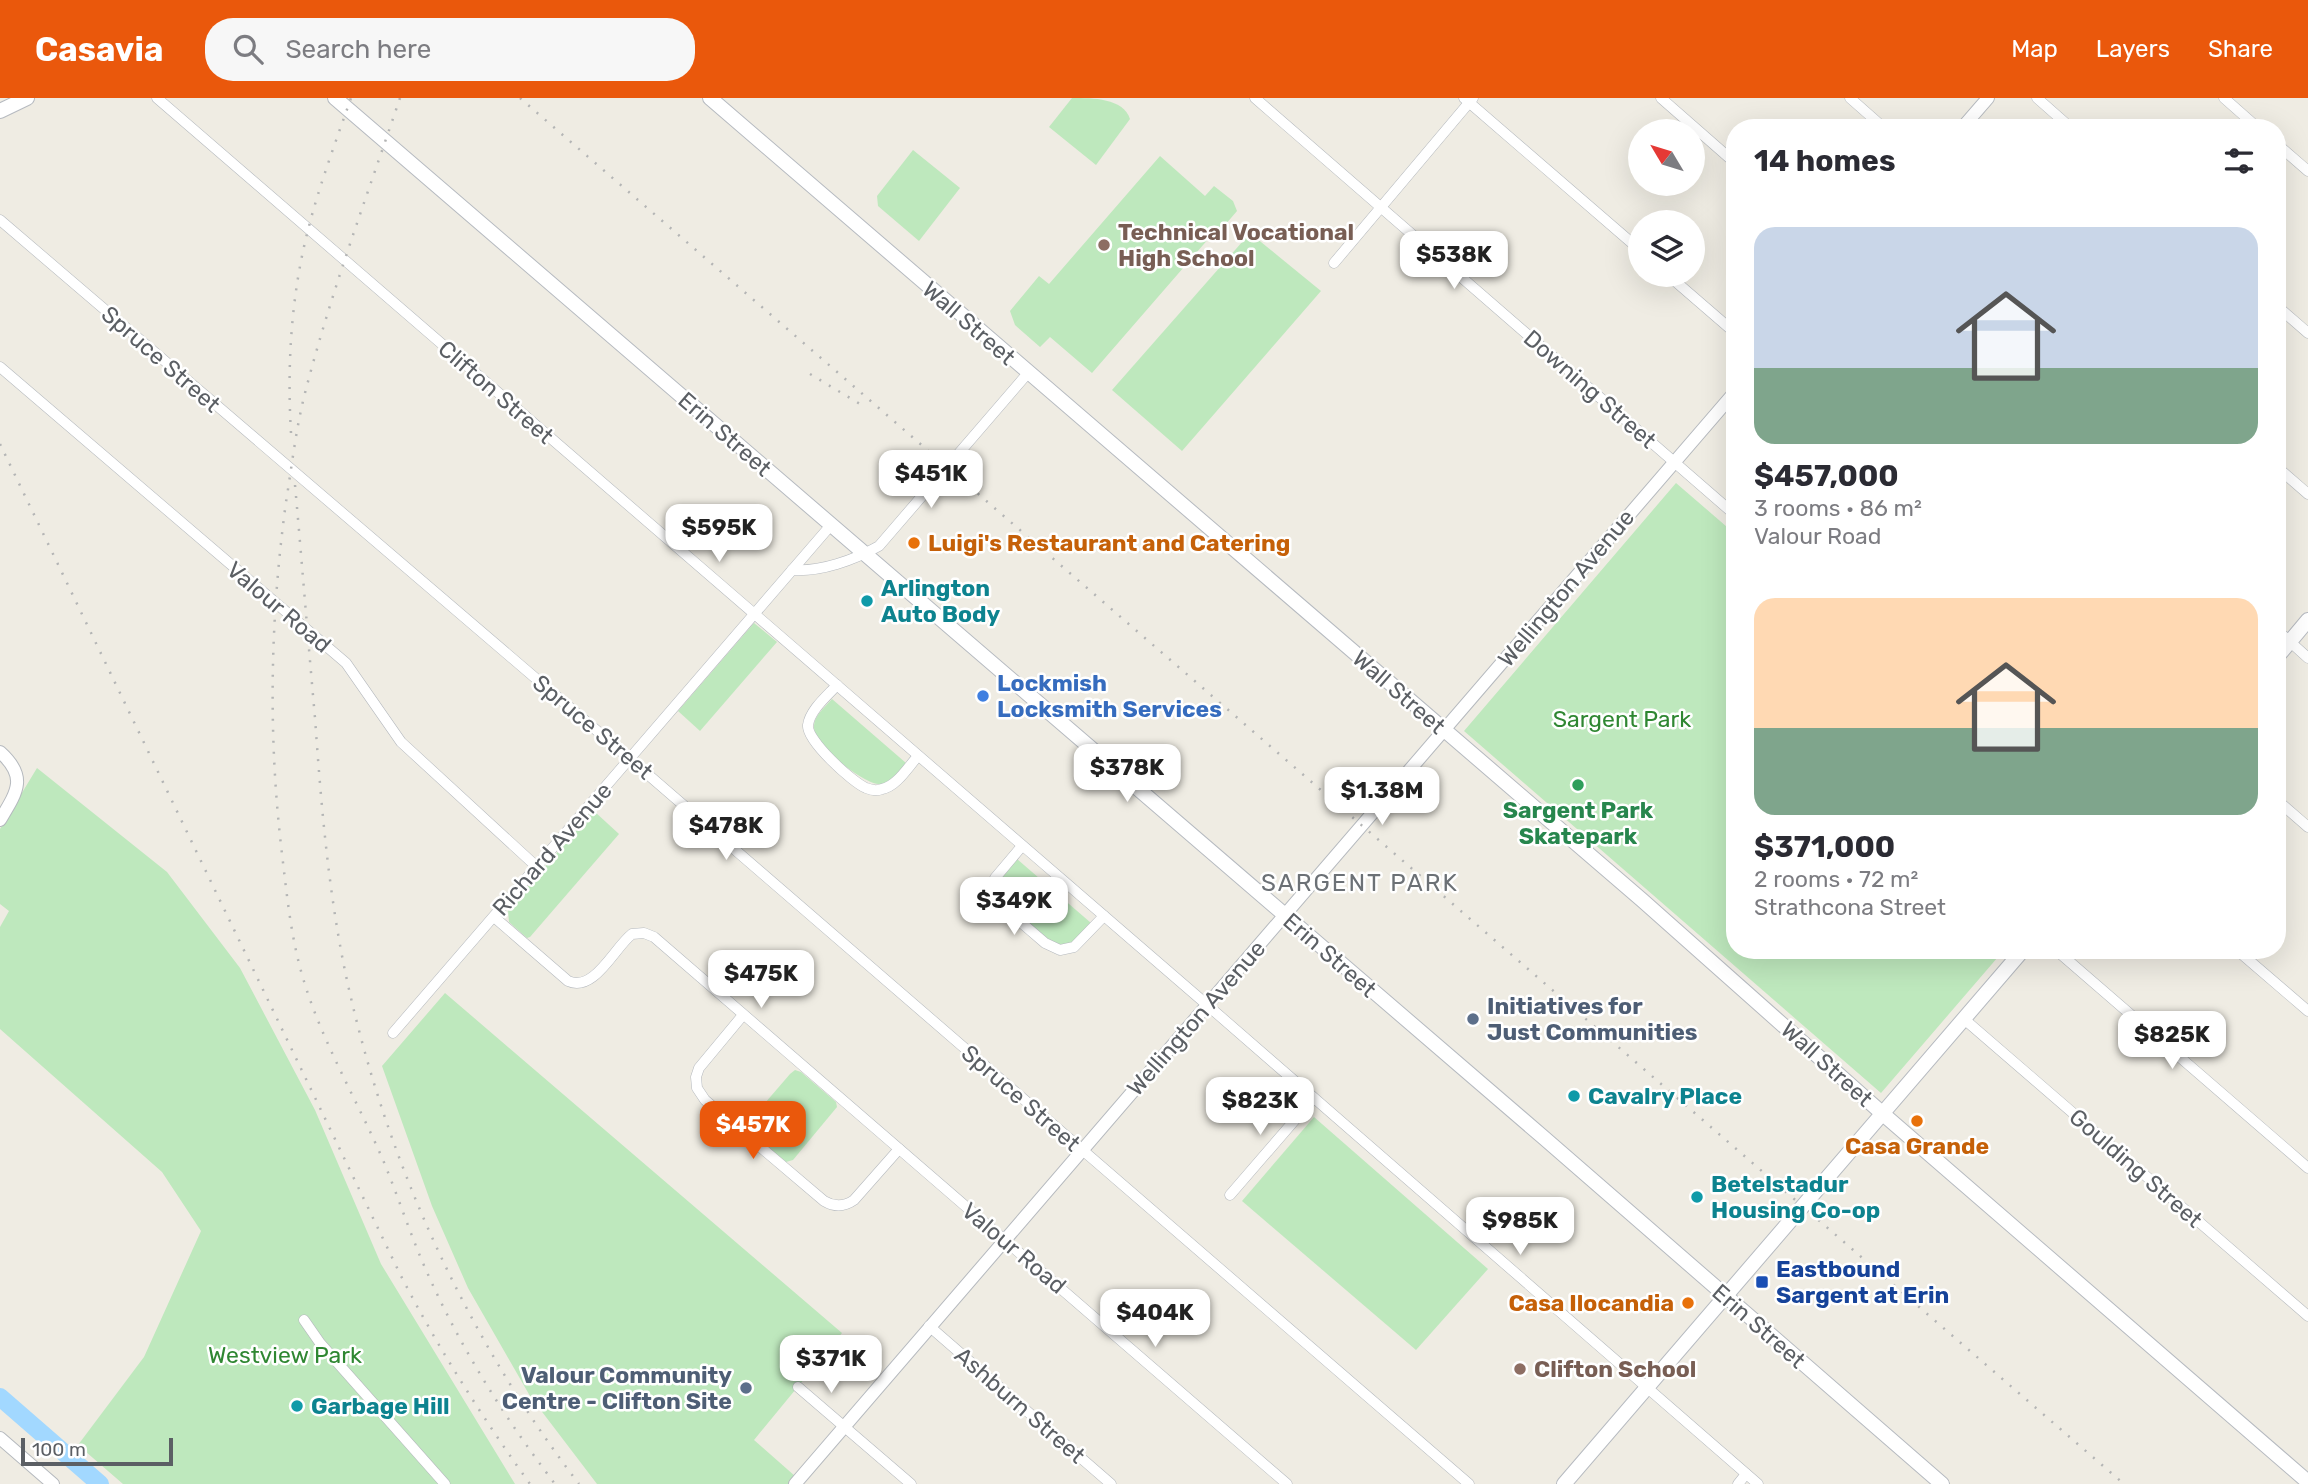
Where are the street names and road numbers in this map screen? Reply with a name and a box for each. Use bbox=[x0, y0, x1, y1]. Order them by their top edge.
street label: Wall Street bbox=[917, 275, 1021, 371]
street label: Spruce Street bbox=[96, 300, 226, 418]
street label: Downing Street bbox=[1518, 324, 1662, 454]
street label: Clifton Street bbox=[433, 334, 559, 450]
street label: Erin Street bbox=[673, 386, 777, 482]
street label: Wellington Avenue bbox=[1492, 504, 1640, 672]
street label: Valour Road bbox=[221, 555, 337, 659]
street label: Wall Street bbox=[1347, 644, 1451, 740]
street label: Spruce Street bbox=[527, 669, 659, 785]
street label: Richard Avenue bbox=[486, 776, 618, 922]
street label: Erin Street bbox=[1278, 907, 1382, 1003]
street label: Wellington Avenue bbox=[1121, 934, 1271, 1102]
street label: Wall Street bbox=[1775, 1015, 1879, 1113]
street label: Spruce Street bbox=[956, 1039, 1086, 1157]
street label: Goulding Street bbox=[2064, 1103, 2208, 1233]
street label: Valour Road bbox=[956, 1196, 1072, 1300]
street label: Erin Street bbox=[1707, 1278, 1811, 1374]
street label: Ashburn Street bbox=[949, 1341, 1091, 1469]

